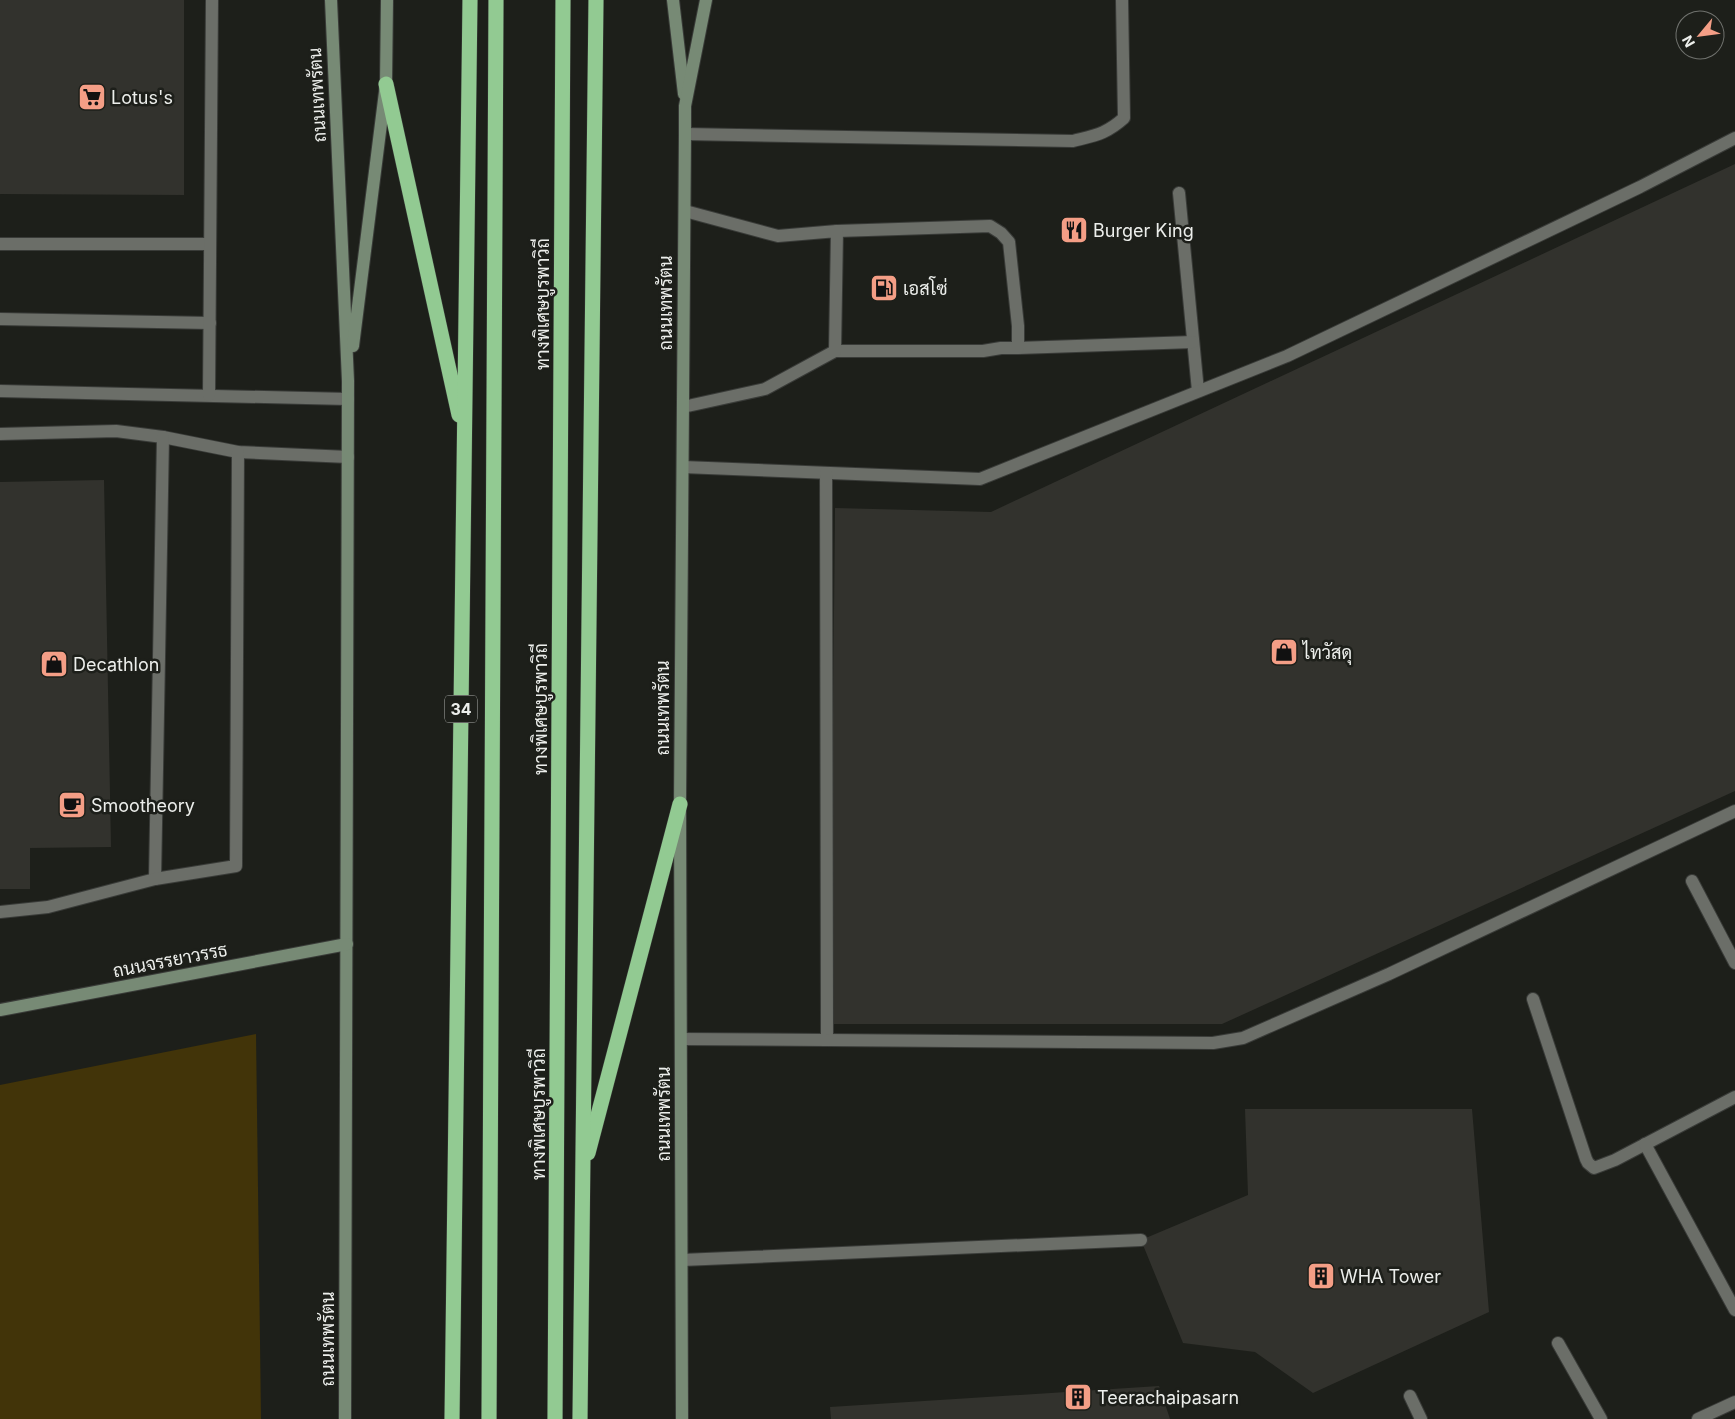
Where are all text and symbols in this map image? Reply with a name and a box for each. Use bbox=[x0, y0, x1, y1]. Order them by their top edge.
north arrow bbox=[1675, 10, 1725, 60]
text: N bbox=[1678, 33, 1698, 50]
street label: ถนนเทพรัตน bbox=[304, 47, 330, 143]
supermarket icon: Lotus's bbox=[77, 82, 107, 112]
place label: Lotus's bbox=[111, 87, 173, 108]
restaurant icon: Burger King bbox=[1059, 215, 1089, 245]
place label: Burger King bbox=[1093, 220, 1194, 241]
street label: ทางพิเศษบูรพาวิถี bbox=[530, 238, 556, 370]
street label: ถนนเทพรัตน bbox=[655, 256, 676, 350]
fuel station icon: เอสโซ่ bbox=[869, 273, 899, 303]
place label: เอสโซ่ bbox=[903, 276, 948, 299]
shop icon: ไทวัสดุ bbox=[1269, 637, 1299, 667]
place label: ไทวัสดุ bbox=[1301, 640, 1352, 665]
street label: ทางพิเศษบูรพาวิถี bbox=[528, 643, 554, 775]
shop icon: Decathlon bbox=[39, 649, 69, 679]
place label: Decathlon bbox=[73, 654, 159, 675]
street label: ถนนเทพรัตน bbox=[652, 661, 673, 755]
road number: 34 bbox=[445, 696, 477, 722]
cafe icon: Smootheory bbox=[57, 790, 87, 820]
place label: Smootheory bbox=[91, 795, 195, 816]
street label: ถนนจรรยาวรรธ bbox=[111, 939, 229, 981]
street label: ทางพิเศษบูรพาวิถี bbox=[526, 1048, 552, 1180]
street label: ถนนเทพรัตน bbox=[653, 1067, 674, 1161]
building icon: WHA Tower bbox=[1306, 1261, 1336, 1291]
place label: WHA Tower bbox=[1340, 1266, 1441, 1287]
street label: ถนนเทพรัตน bbox=[317, 1292, 338, 1386]
building icon: Teerachaipasarn bbox=[1063, 1382, 1093, 1412]
place label: Teerachaipasarn bbox=[1097, 1387, 1239, 1408]

